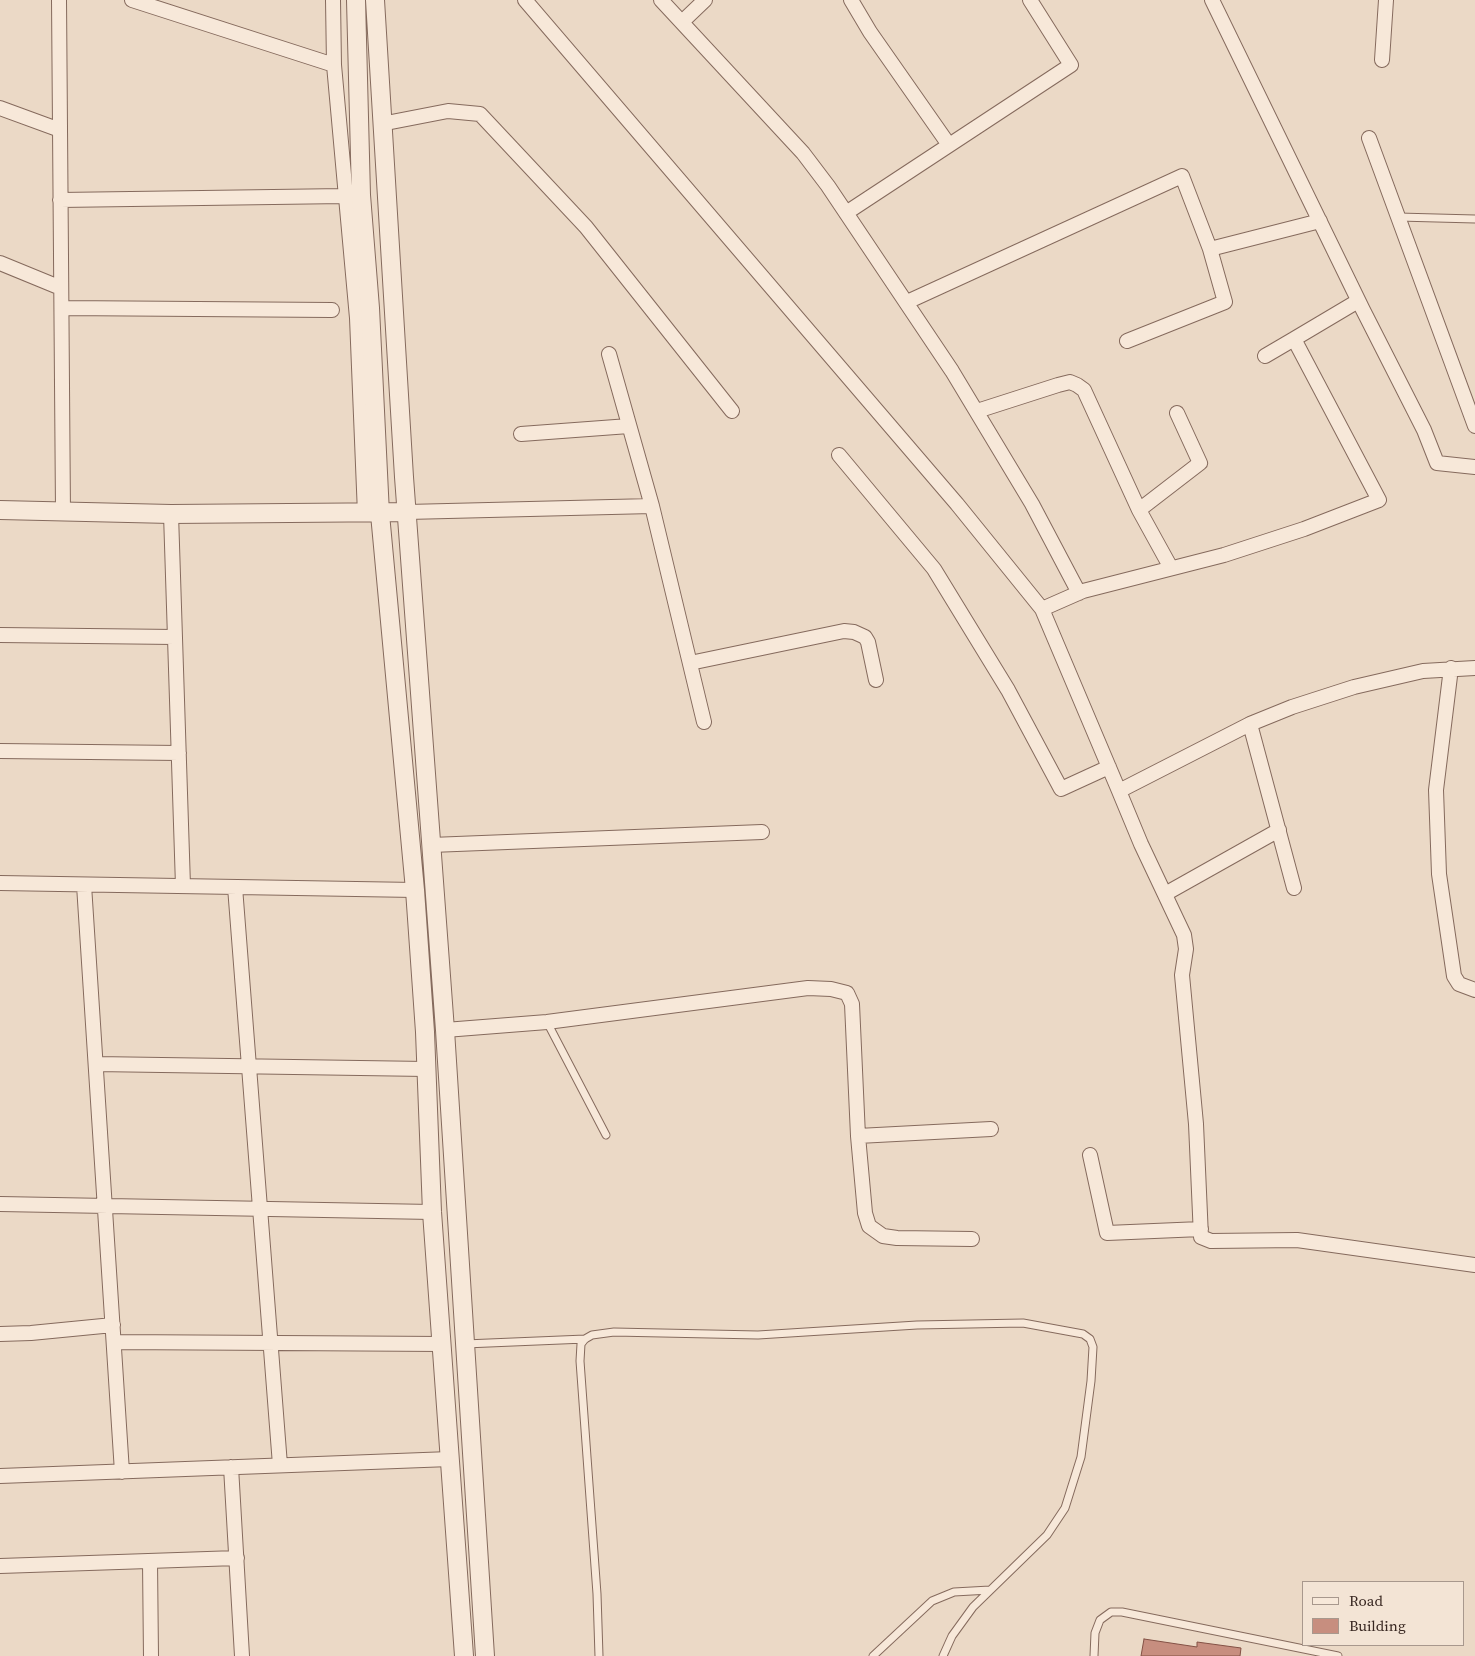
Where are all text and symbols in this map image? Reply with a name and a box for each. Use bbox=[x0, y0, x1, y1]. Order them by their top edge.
legend bbox=[1302, 1581, 1465, 1646]
text: Road bbox=[1349, 1590, 1383, 1611]
text: Building bbox=[1349, 1615, 1406, 1636]

